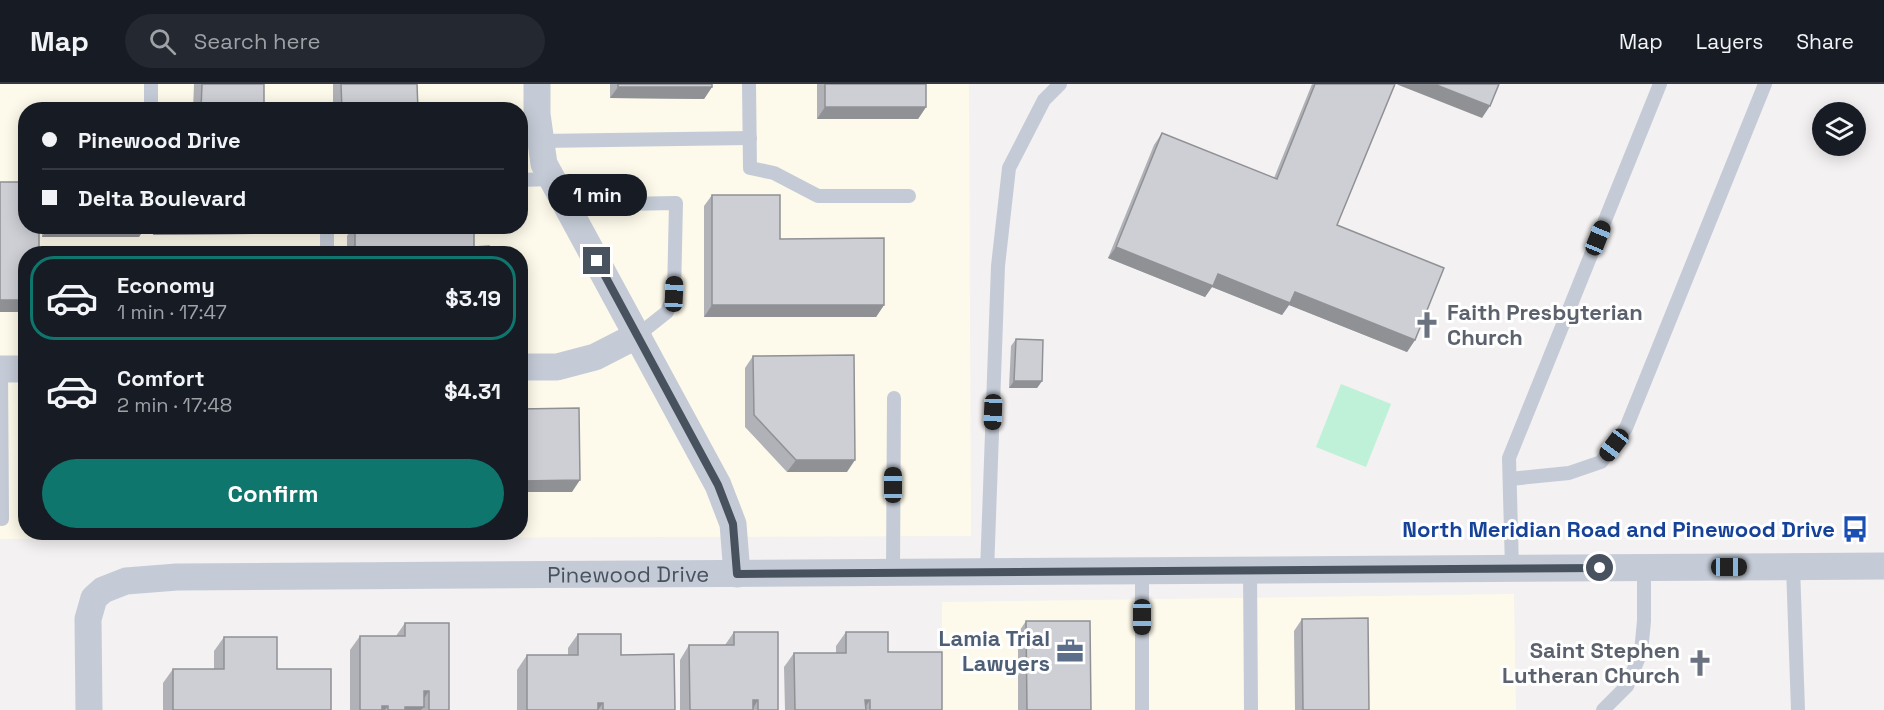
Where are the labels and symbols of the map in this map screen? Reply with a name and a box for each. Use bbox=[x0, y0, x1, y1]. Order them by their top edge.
callout: 1 min bbox=[548, 174, 646, 216]
car bbox=[1583, 218, 1613, 258]
route end bbox=[583, 247, 610, 274]
car bbox=[664, 276, 684, 312]
place label: Faith Presbyterian Church bbox=[1447, 298, 1643, 351]
church icon: Faith Presbyterian Church bbox=[1412, 310, 1442, 340]
car bbox=[983, 394, 1003, 430]
car bbox=[1596, 425, 1632, 465]
car bbox=[884, 467, 902, 503]
bus stop icon: North Meridian Road and Pinewood Drive bbox=[1840, 514, 1870, 544]
place label: North Meridian Road and Pinewood Drive bbox=[1402, 515, 1835, 543]
route start bbox=[1586, 554, 1613, 581]
car bbox=[1711, 558, 1747, 576]
street label: Pinewood Drive bbox=[547, 560, 709, 589]
car bbox=[1133, 599, 1151, 635]
place label: Lamia Trial Lawyers bbox=[939, 624, 1050, 677]
office icon: Lamia Trial Lawyers bbox=[1055, 636, 1085, 666]
place label: Saint Stephen Lutheran Church bbox=[1502, 636, 1680, 689]
church icon: Saint Stephen Lutheran Church bbox=[1685, 648, 1715, 678]

